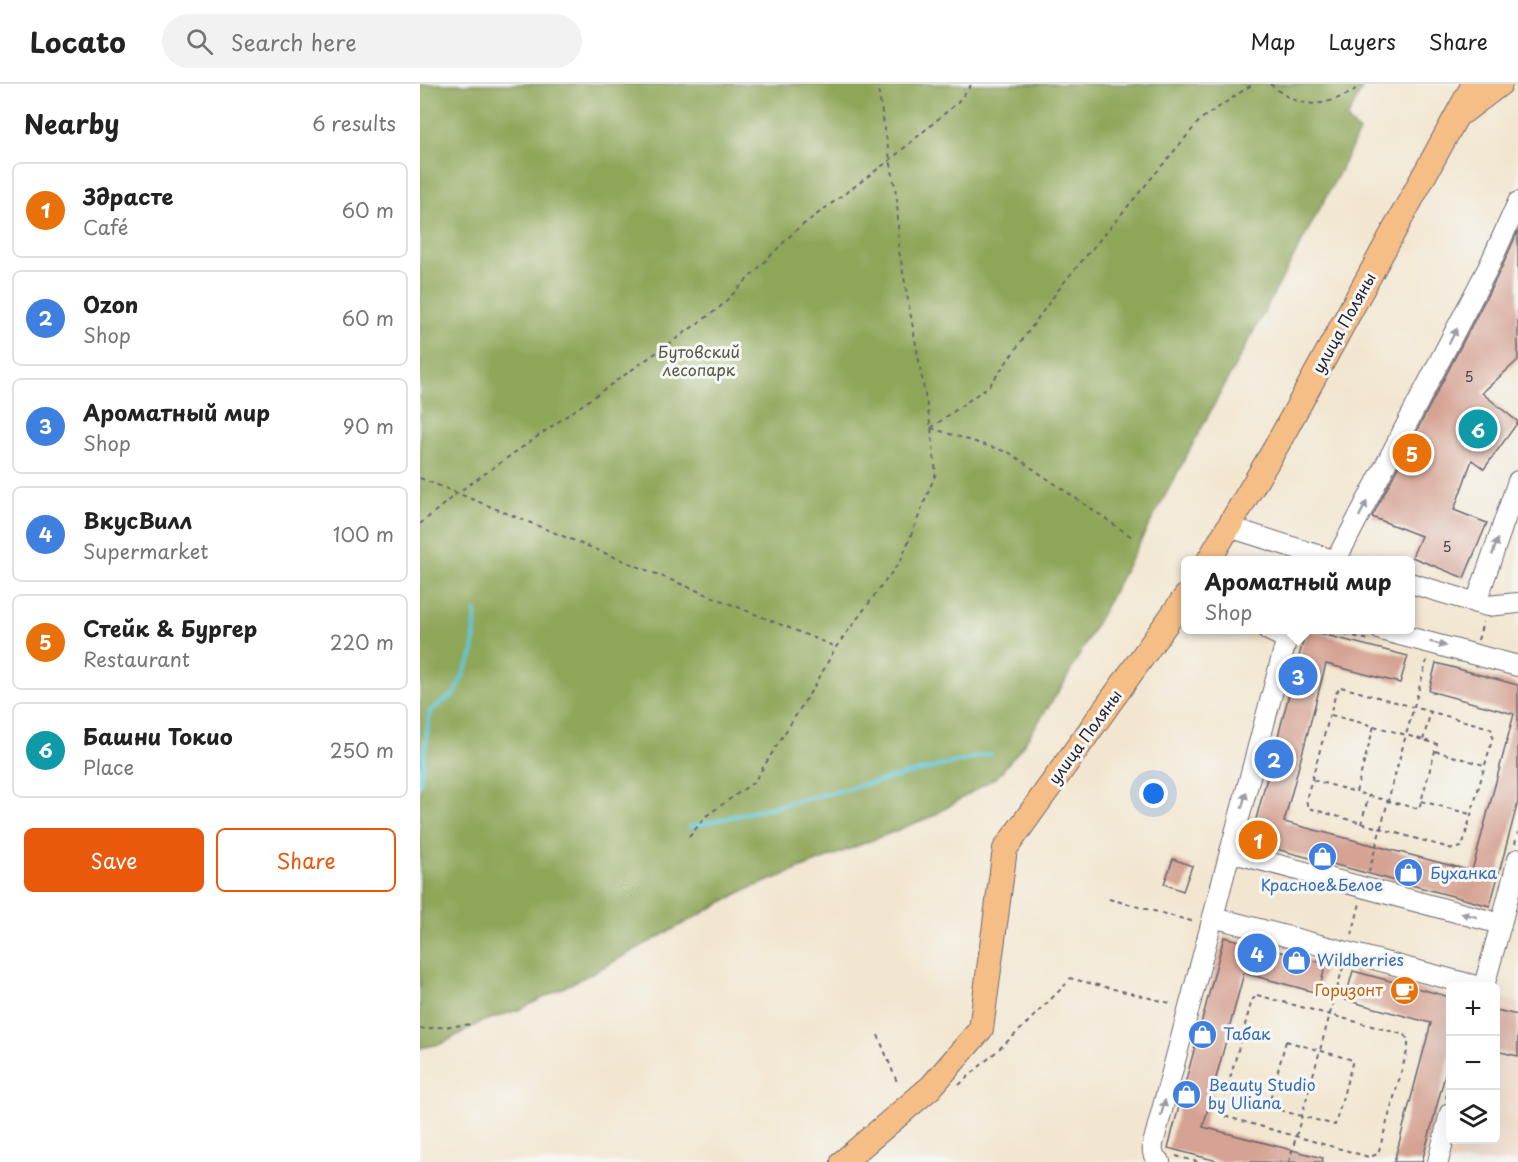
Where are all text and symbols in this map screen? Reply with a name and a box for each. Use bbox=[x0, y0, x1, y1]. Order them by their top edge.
search box bbox=[162, 14, 582, 68]
text: Locato bbox=[30, 20, 126, 63]
icon: search bbox=[183, 25, 216, 58]
text: Search here bbox=[231, 25, 357, 58]
text: Map bbox=[1251, 25, 1295, 57]
text: Layers bbox=[1328, 25, 1396, 57]
text: Share bbox=[1429, 25, 1488, 57]
text: Nearby bbox=[24, 104, 119, 143]
text: 6 results bbox=[312, 108, 396, 138]
text: Здрасте bbox=[83, 179, 174, 212]
text: 1 bbox=[41, 195, 50, 225]
text: 60 m bbox=[342, 195, 394, 225]
text: Café bbox=[83, 212, 128, 242]
street label: улица Поляны bbox=[1305, 268, 1381, 377]
text: Ozon bbox=[83, 287, 138, 320]
text: 2 bbox=[38, 303, 53, 333]
text: 60 m bbox=[342, 303, 394, 333]
text: Shop bbox=[83, 320, 131, 350]
one-way arrow bbox=[1448, 327, 1458, 344]
park label: Бутовский лесопарк bbox=[658, 339, 740, 381]
house number: 5 bbox=[1464, 366, 1474, 387]
text: Ароматный мир bbox=[83, 395, 270, 428]
pin: 6 bbox=[1458, 406, 1498, 452]
text: 3 bbox=[39, 411, 52, 441]
text: 90 m bbox=[343, 411, 394, 441]
text: Shop bbox=[83, 428, 131, 458]
pin: 5 bbox=[1392, 430, 1432, 476]
one-way arrow bbox=[1358, 500, 1368, 517]
text: ВкусВилл bbox=[83, 503, 192, 536]
text: 4 bbox=[39, 519, 52, 549]
text: 100 m bbox=[333, 519, 394, 549]
text: Supermarket bbox=[83, 536, 209, 566]
house number: 5 bbox=[1442, 536, 1452, 557]
one-way arrow bbox=[1491, 538, 1501, 556]
popup bbox=[1181, 556, 1415, 634]
text: Ароматный мир bbox=[1204, 564, 1392, 597]
text: Shop bbox=[1204, 597, 1252, 627]
text: Стейк & Бургер bbox=[83, 611, 257, 644]
text: 5 bbox=[39, 627, 52, 657]
text: 220 m bbox=[330, 627, 394, 657]
one-way arrow bbox=[1429, 640, 1447, 650]
text: Restaurant bbox=[83, 644, 190, 674]
pin: 3 bbox=[1278, 654, 1318, 698]
street label: улица Поляны bbox=[1042, 684, 1127, 789]
text: Башни Токио bbox=[83, 719, 233, 752]
text: 6 bbox=[38, 735, 53, 765]
text: 250 m bbox=[330, 735, 394, 765]
pin: 2 bbox=[1254, 736, 1294, 782]
text: Place bbox=[83, 752, 134, 782]
your location bbox=[1139, 779, 1168, 808]
one-way arrow bbox=[1240, 791, 1250, 809]
pin: 1 bbox=[1238, 818, 1278, 862]
button: Save bbox=[24, 828, 204, 892]
button: Share bbox=[216, 828, 396, 892]
shop icon: Красное&Белое bbox=[1306, 841, 1338, 873]
shop icon: Буханка bbox=[1393, 857, 1425, 889]
place label: Буханка bbox=[1430, 860, 1497, 884]
place label: Красное&Белое bbox=[1261, 872, 1383, 896]
one-way arrow bbox=[1459, 910, 1478, 920]
pin: 4 bbox=[1238, 930, 1276, 976]
shop icon: Wildberries bbox=[1280, 944, 1312, 976]
place label: Wildberries bbox=[1317, 947, 1404, 971]
cafe icon: Горизонт bbox=[1388, 974, 1420, 1006]
place label: Горизонт bbox=[1315, 977, 1383, 1001]
map controls bbox=[1446, 982, 1500, 1144]
button: + bbox=[1446, 982, 1500, 1036]
shop icon: Табак bbox=[1186, 1018, 1218, 1050]
place label: Табак bbox=[1223, 1021, 1271, 1045]
button: − bbox=[1446, 1036, 1500, 1090]
place label: Beauty Studio by Uliana bbox=[1208, 1072, 1316, 1114]
shop icon: Beauty Studio by Uliana bbox=[1171, 1078, 1203, 1110]
button: layers bbox=[1446, 1090, 1500, 1144]
one-way arrow bbox=[1158, 1098, 1168, 1117]

